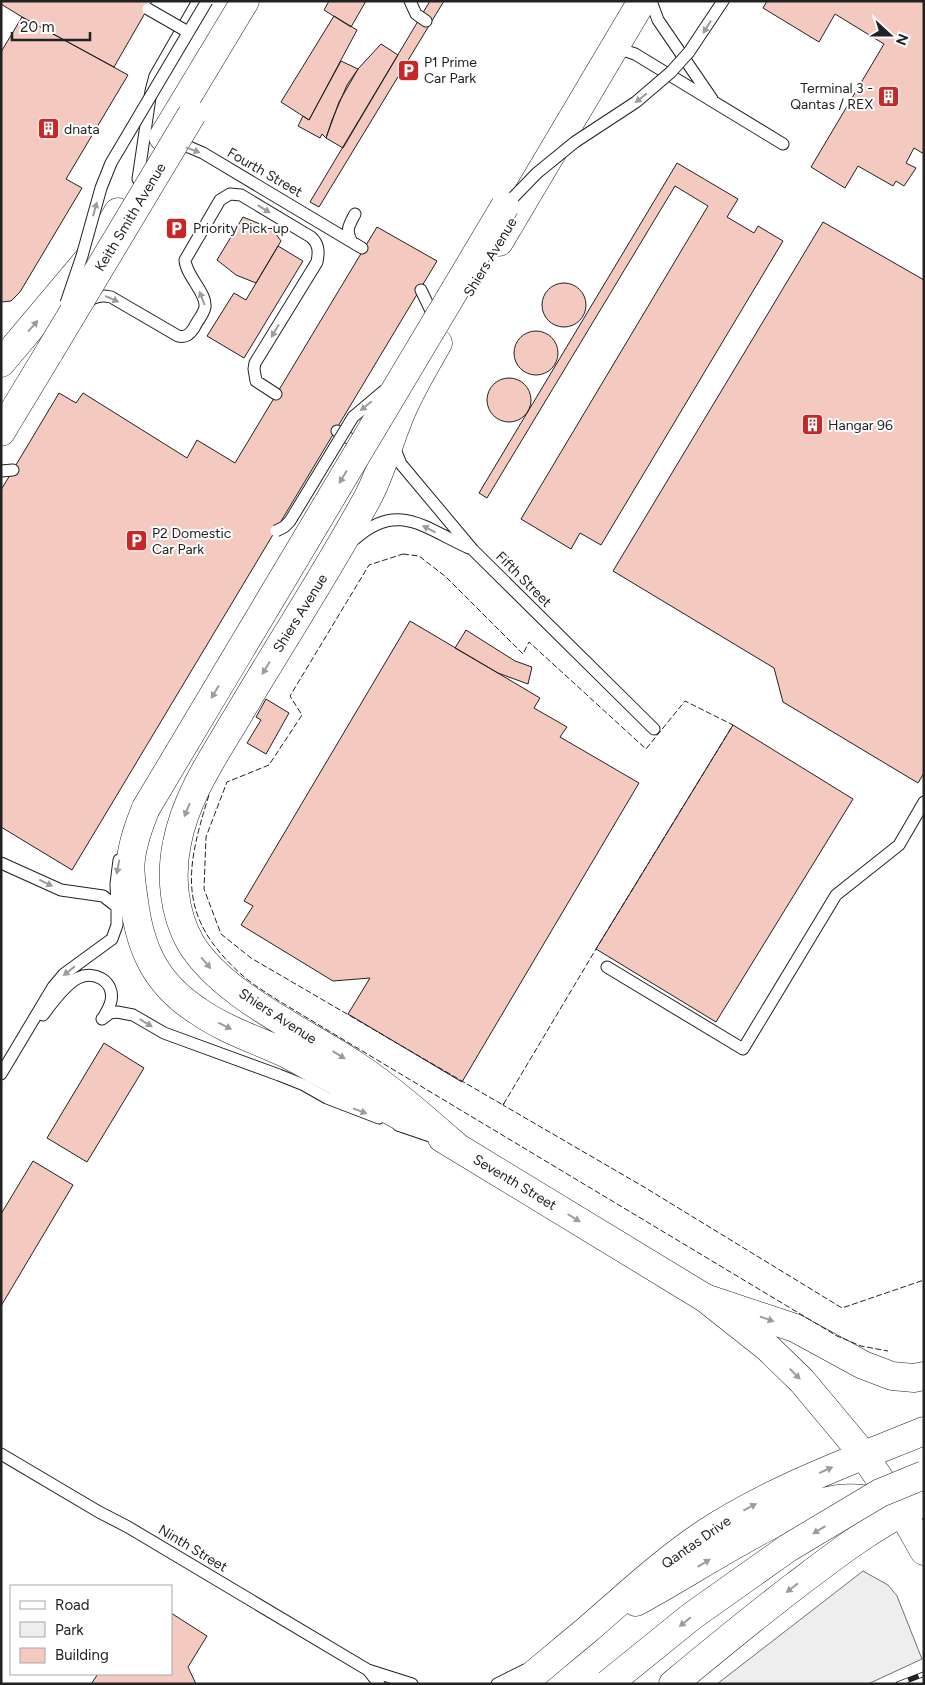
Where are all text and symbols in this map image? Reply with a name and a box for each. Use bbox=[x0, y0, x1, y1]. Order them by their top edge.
scale bar bbox=[12, 10, 90, 42]
north arrow bbox=[865, 10, 915, 60]
text: 20 m bbox=[20, 18, 54, 36]
one-way arrow bbox=[702, 21, 711, 34]
text: N bbox=[892, 31, 912, 48]
place label: P1 Prime Car Park bbox=[424, 54, 477, 87]
parking icon: P1 Prime Car Park bbox=[396, 58, 420, 82]
place label: Terminal 3 - Qantas / REX bbox=[790, 80, 873, 113]
building icon: Terminal 3 - Qantas / REX bbox=[877, 84, 901, 108]
one-way arrow bbox=[635, 92, 648, 103]
building icon: dnata bbox=[36, 117, 60, 141]
place label: dnata bbox=[64, 121, 100, 138]
street label: Fourth Street bbox=[224, 144, 305, 201]
one-way arrow bbox=[186, 146, 201, 154]
street label: Keith Smith Avenue bbox=[91, 160, 170, 275]
one-way arrow bbox=[91, 202, 99, 217]
one-way arrow bbox=[258, 205, 271, 214]
street label: Shiers Avenue bbox=[460, 214, 521, 300]
parking icon: Priority Pick-up bbox=[165, 216, 189, 240]
place label: Priority Pick-up bbox=[193, 220, 289, 237]
one-way arrow bbox=[198, 290, 206, 305]
one-way arrow bbox=[105, 295, 119, 303]
one-way arrow bbox=[27, 319, 38, 332]
one-way arrow bbox=[271, 324, 280, 337]
one-way arrow bbox=[360, 400, 372, 411]
building icon: Hangar 96 bbox=[800, 413, 824, 437]
place label: Hangar 96 bbox=[828, 417, 893, 434]
one-way arrow bbox=[338, 470, 347, 483]
place label: P2 Domestic Car Park bbox=[152, 525, 232, 558]
one-way arrow bbox=[421, 525, 436, 533]
parking icon: P2 Domestic Car Park bbox=[124, 529, 148, 553]
street label: Fifth Street bbox=[492, 548, 555, 611]
street label: Shiers Avenue bbox=[270, 571, 331, 656]
one-way arrow bbox=[261, 662, 270, 675]
one-way arrow bbox=[210, 685, 219, 698]
one-way arrow bbox=[183, 803, 191, 818]
one-way arrow bbox=[114, 860, 122, 876]
one-way arrow bbox=[39, 879, 53, 887]
one-way arrow bbox=[201, 956, 212, 969]
one-way arrow bbox=[63, 966, 76, 977]
street label: Shiers Avenue bbox=[236, 985, 320, 1048]
one-way arrow bbox=[139, 1018, 152, 1027]
one-way arrow bbox=[218, 1022, 232, 1030]
one-way arrow bbox=[333, 1051, 346, 1060]
one-way arrow bbox=[353, 1107, 368, 1115]
street label: Seventh Street bbox=[470, 1151, 560, 1214]
one-way arrow bbox=[567, 1213, 580, 1222]
one-way arrow bbox=[760, 1316, 775, 1323]
one-way arrow bbox=[789, 1368, 801, 1380]
one-way arrow bbox=[819, 1466, 833, 1474]
one-way arrow bbox=[743, 1503, 758, 1511]
street label: Qantas Drive bbox=[658, 1512, 734, 1572]
street label: Ninth Street bbox=[155, 1521, 230, 1576]
one-way arrow bbox=[812, 1525, 825, 1534]
one-way arrow bbox=[698, 1558, 711, 1567]
one-way arrow bbox=[785, 1583, 799, 1593]
legend bbox=[10, 1585, 172, 1675]
text: Road bbox=[55, 1596, 90, 1614]
one-way arrow bbox=[679, 1616, 692, 1627]
text: Park bbox=[55, 1621, 84, 1639]
text: Building bbox=[55, 1646, 109, 1664]

